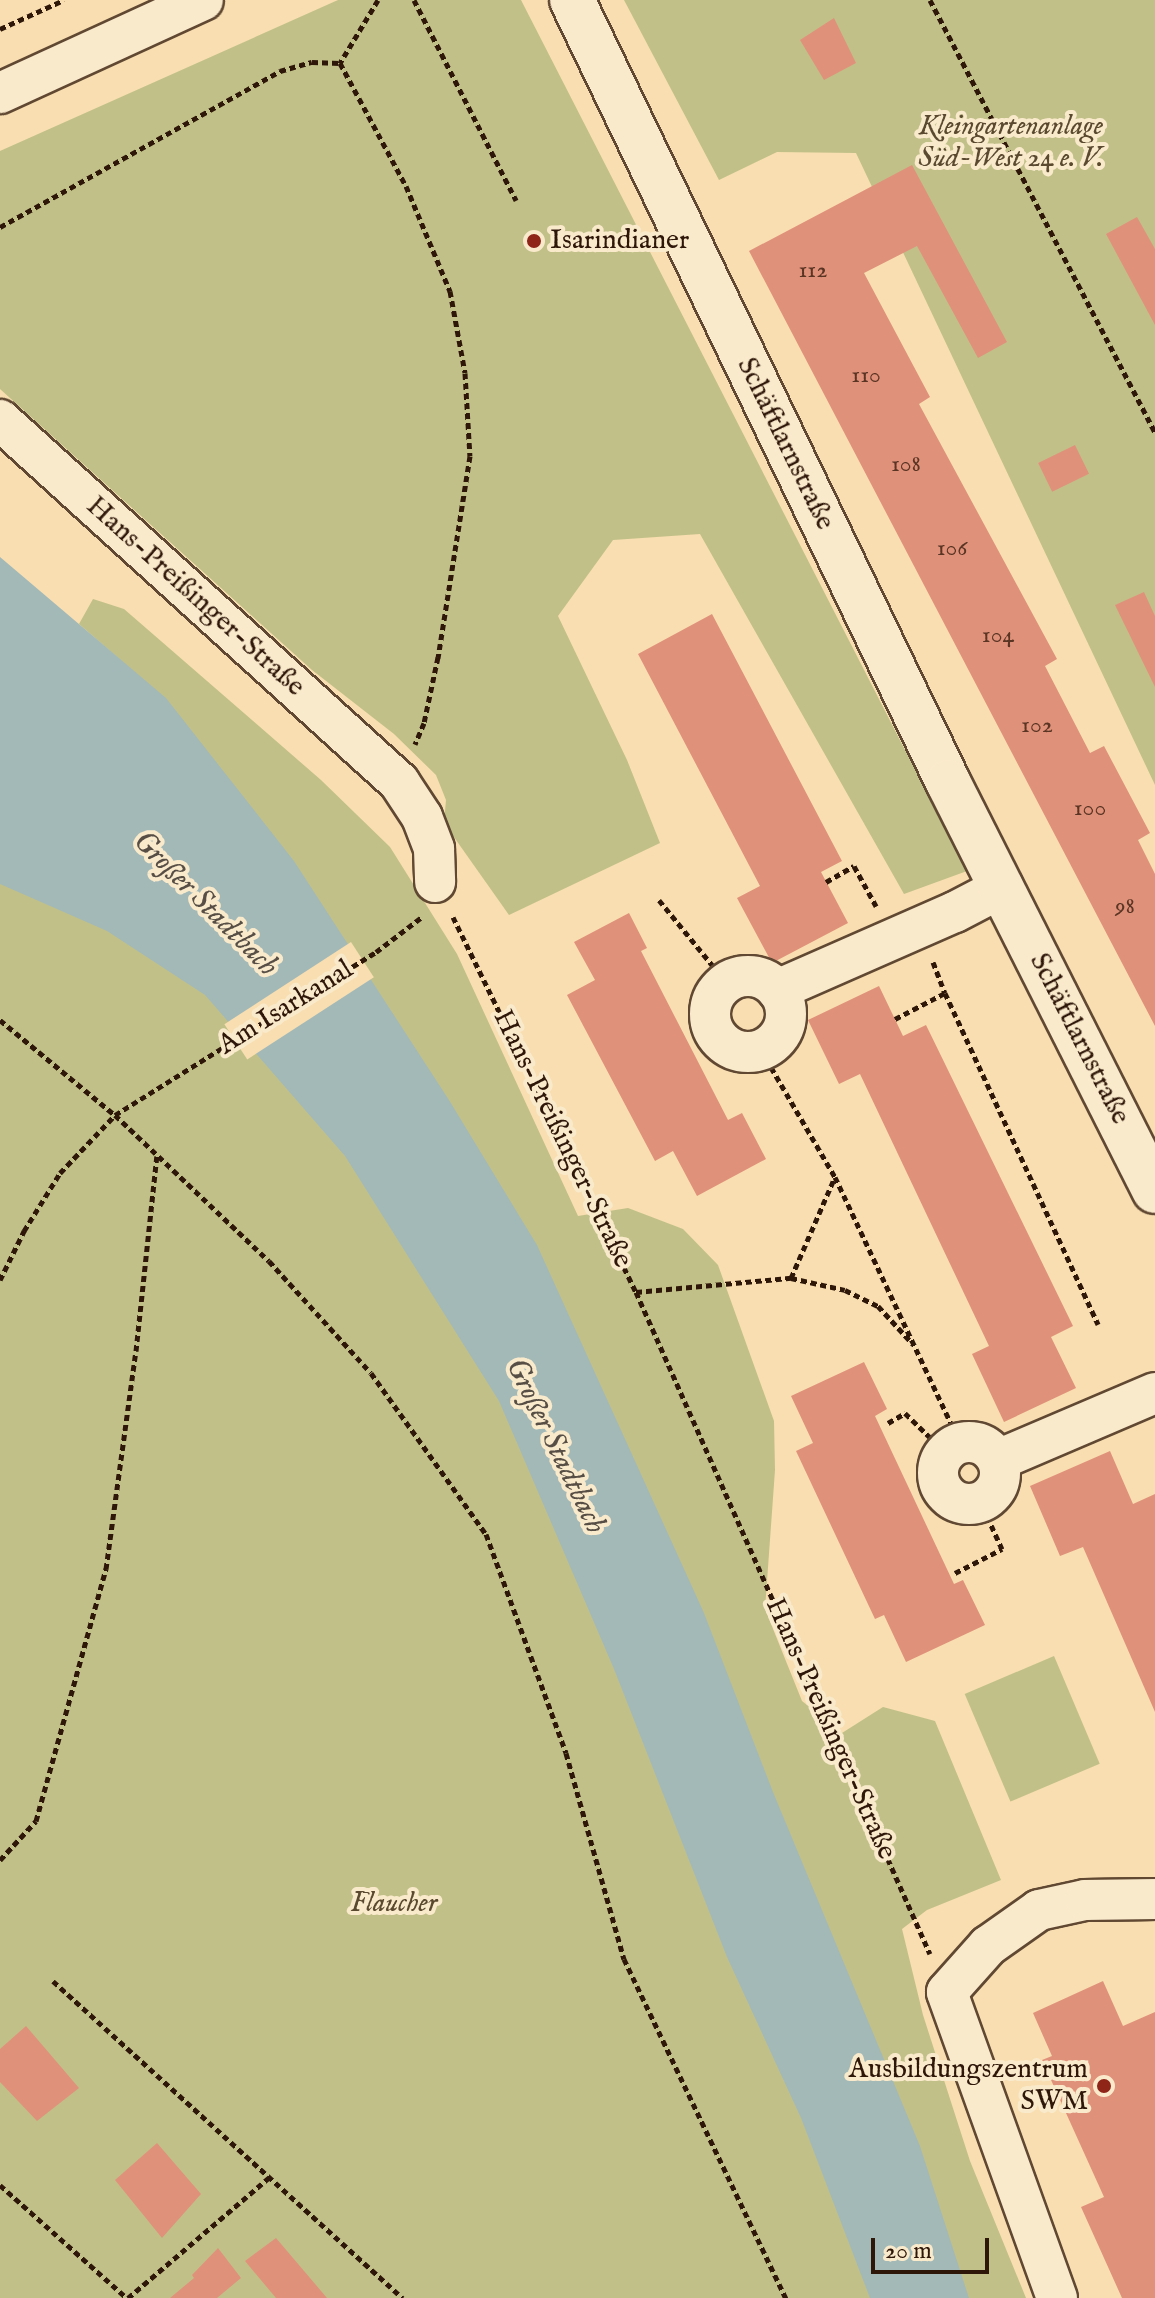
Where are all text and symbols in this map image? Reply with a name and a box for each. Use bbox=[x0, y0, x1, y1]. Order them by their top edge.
park label: Kleingartenanlage Süd-West 24 e. V. bbox=[918, 110, 1104, 176]
place label: Isarindianer bbox=[550, 224, 689, 258]
marker: Isarindianer bbox=[525, 232, 543, 250]
house number: 112 bbox=[798, 257, 828, 285]
street label: Schäftlarnstraße bbox=[729, 352, 841, 536]
house number: 110 bbox=[851, 362, 881, 390]
house number: 108 bbox=[891, 451, 921, 479]
street label: Hans-Preißinger-Straße bbox=[79, 490, 311, 704]
house number: 106 bbox=[937, 535, 967, 563]
house number: 104 bbox=[982, 622, 1014, 650]
house number: 102 bbox=[1021, 712, 1053, 740]
house number: 100 bbox=[1074, 795, 1106, 823]
water label: Großer Stadtbach bbox=[125, 824, 285, 984]
house number: 98 bbox=[1115, 893, 1135, 921]
street label: Schäftlarnstraße bbox=[1022, 948, 1136, 1130]
street label: Am Isarkanal bbox=[212, 953, 360, 1063]
street label: Hans-Preißinger-Straße bbox=[485, 1005, 639, 1273]
water label: Großer Stadtbach bbox=[497, 1352, 613, 1540]
street label: Hans-Preißinger-Straße bbox=[757, 1593, 903, 1865]
park label: Flaucher bbox=[351, 1887, 437, 1921]
place label: Ausbildungszentrum SWM bbox=[849, 2053, 1088, 2119]
marker: Ausbildungszentrum SWM bbox=[1095, 2077, 1113, 2095]
scale bar bbox=[875, 2222, 993, 2272]
text: 20 m bbox=[885, 2236, 932, 2267]

